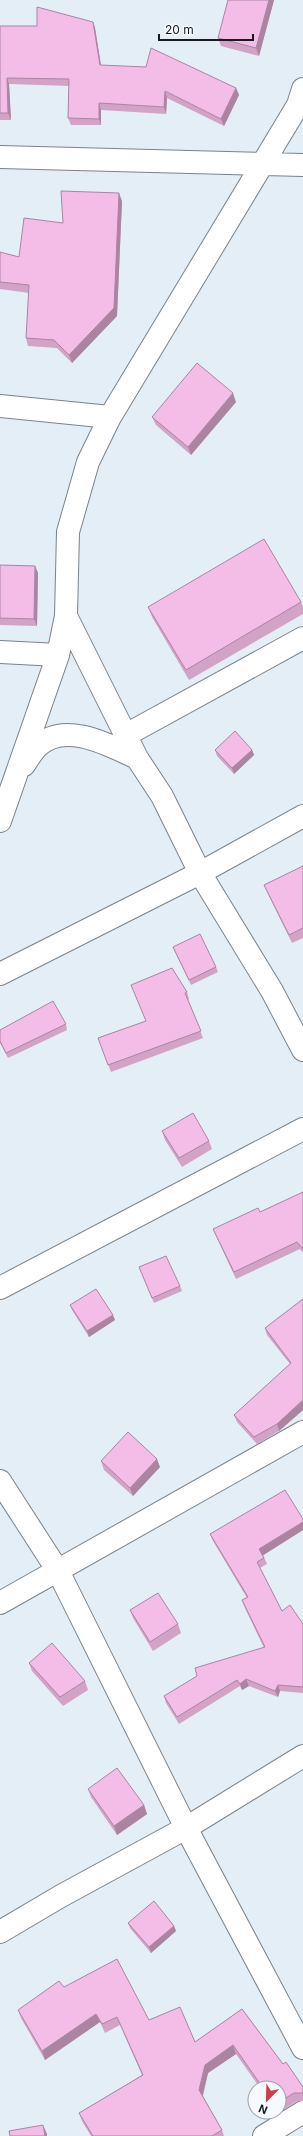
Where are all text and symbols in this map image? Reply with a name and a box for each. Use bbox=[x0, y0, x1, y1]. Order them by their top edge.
scale bar bbox=[159, 16, 253, 42]
text: 20 m bbox=[165, 22, 194, 37]
north arrow bbox=[247, 2080, 287, 2120]
text: N bbox=[256, 2101, 270, 2117]

